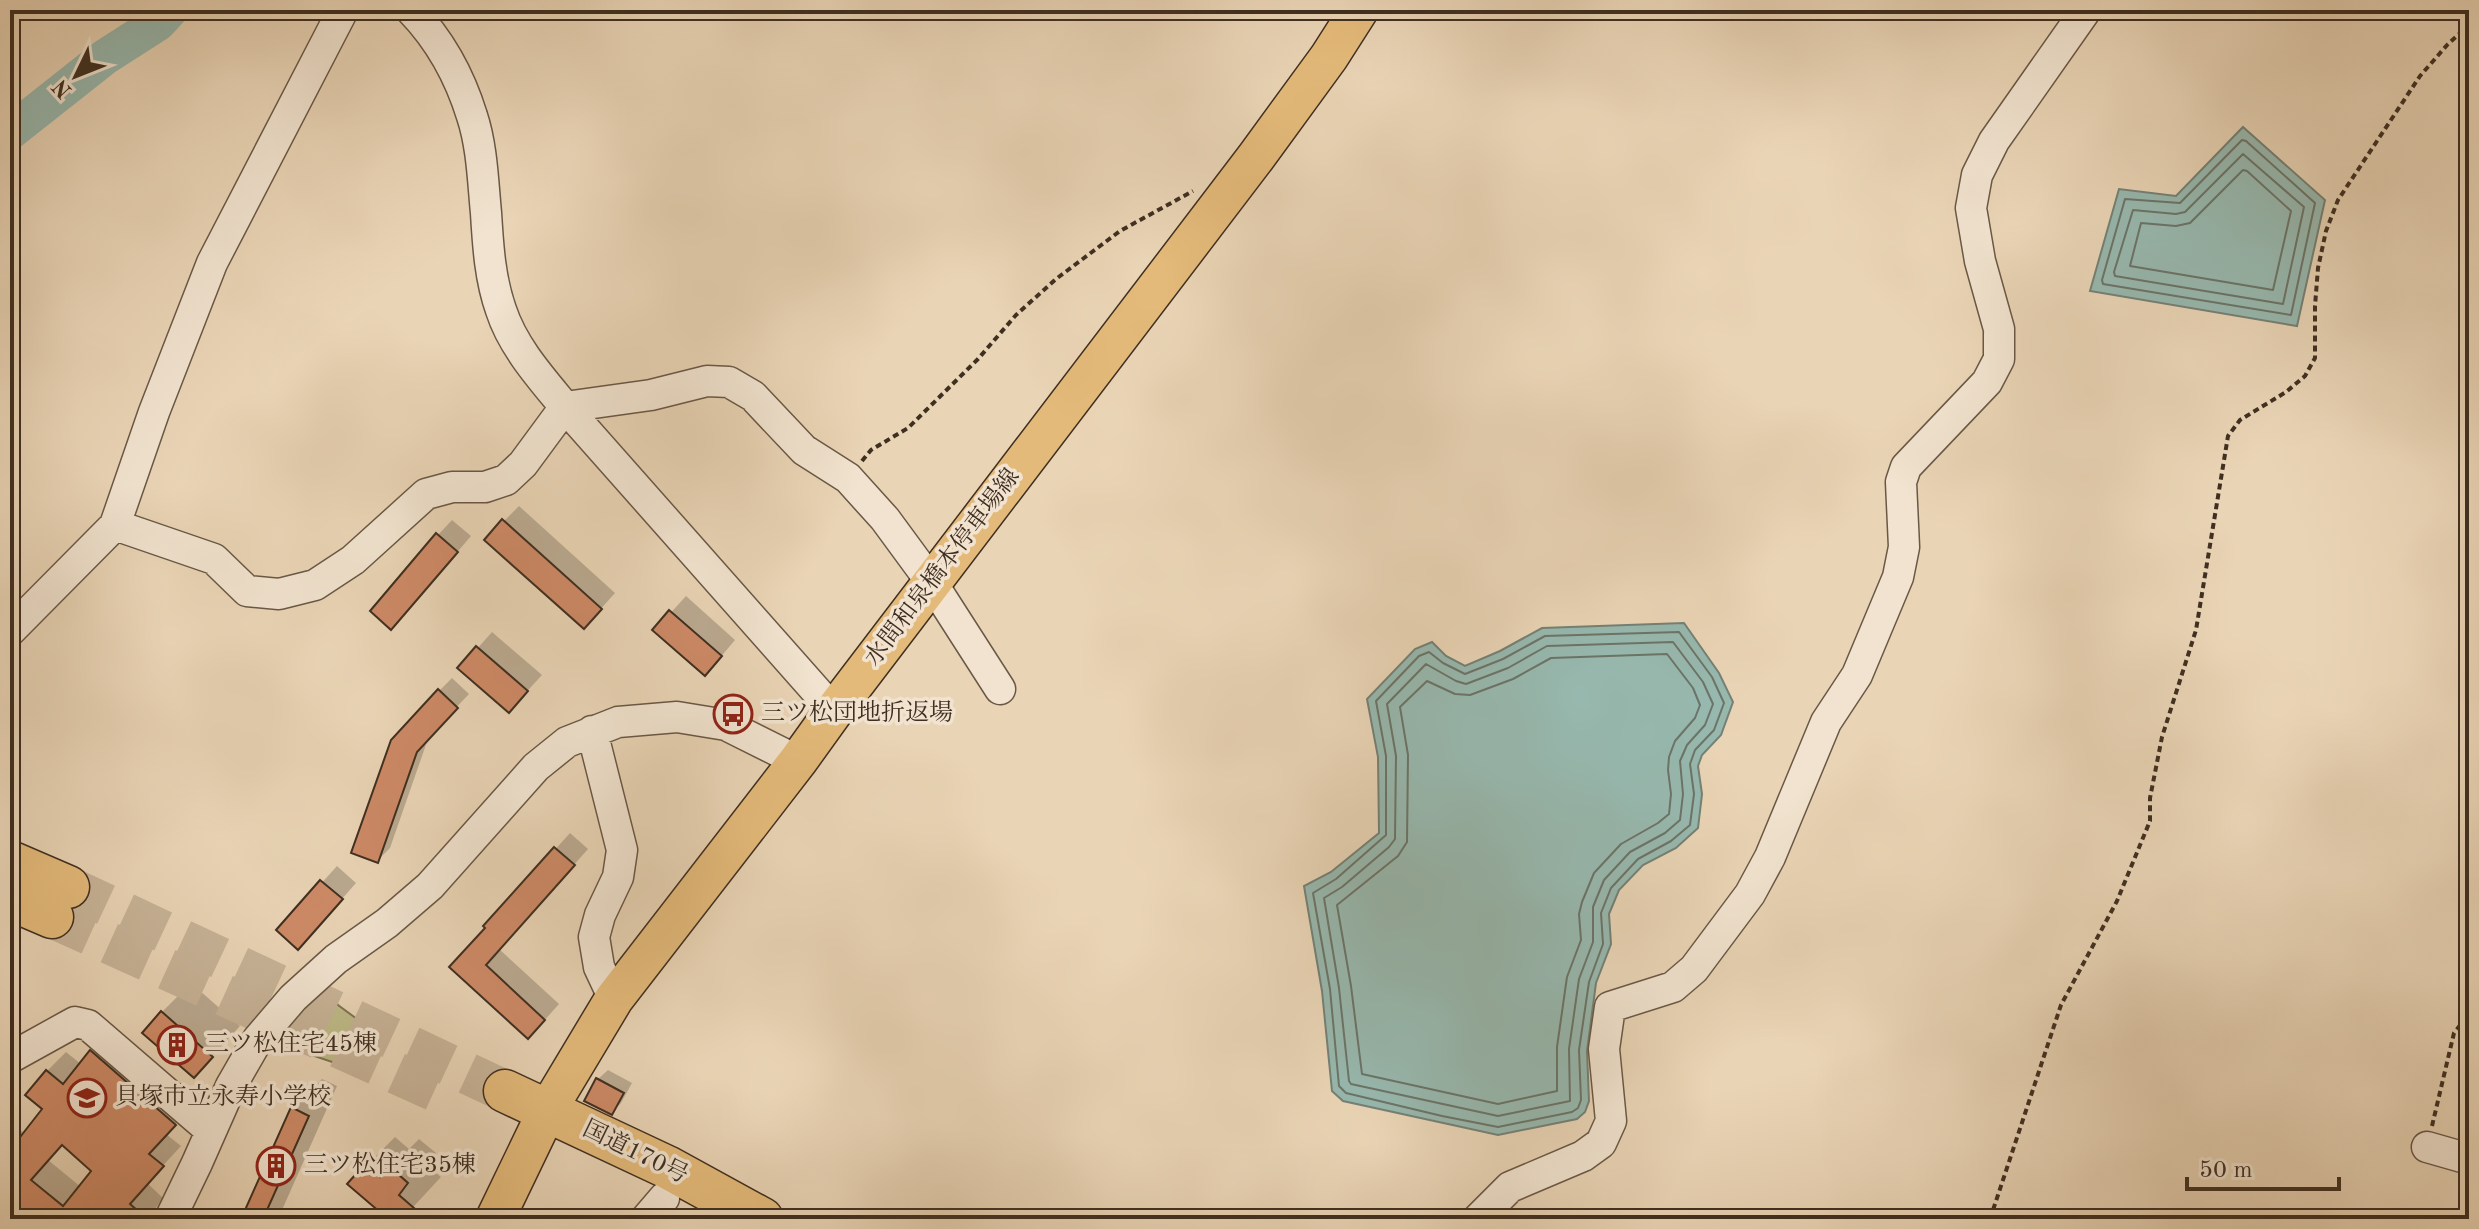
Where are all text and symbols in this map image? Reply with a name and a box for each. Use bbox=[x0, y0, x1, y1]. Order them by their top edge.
north arrow bbox=[36, 36, 116, 116]
text: N bbox=[49, 74, 77, 102]
street label: 水間和泉橋本停車場線 bbox=[859, 463, 1025, 671]
bus stop icon: 三ツ松団地折返場 bbox=[712, 693, 754, 735]
place label: 三ツ松団地折返場 bbox=[761, 699, 953, 726]
building icon: 三ツ松住宅45棟 bbox=[156, 1024, 198, 1066]
place label: 三ツ松住宅45棟 bbox=[205, 1030, 377, 1057]
school or university icon: 貝塚市立永寿小学校 bbox=[66, 1077, 108, 1119]
place label: 貝塚市立永寿小学校 bbox=[115, 1083, 331, 1110]
street label: 国道170号 bbox=[579, 1115, 693, 1189]
scale bar bbox=[2187, 1141, 2339, 1191]
building icon: 三ツ松住宅35棟 bbox=[255, 1145, 297, 1187]
place label: 三ツ松住宅35棟 bbox=[304, 1151, 476, 1178]
text: 50 m bbox=[2199, 1159, 2253, 1183]

